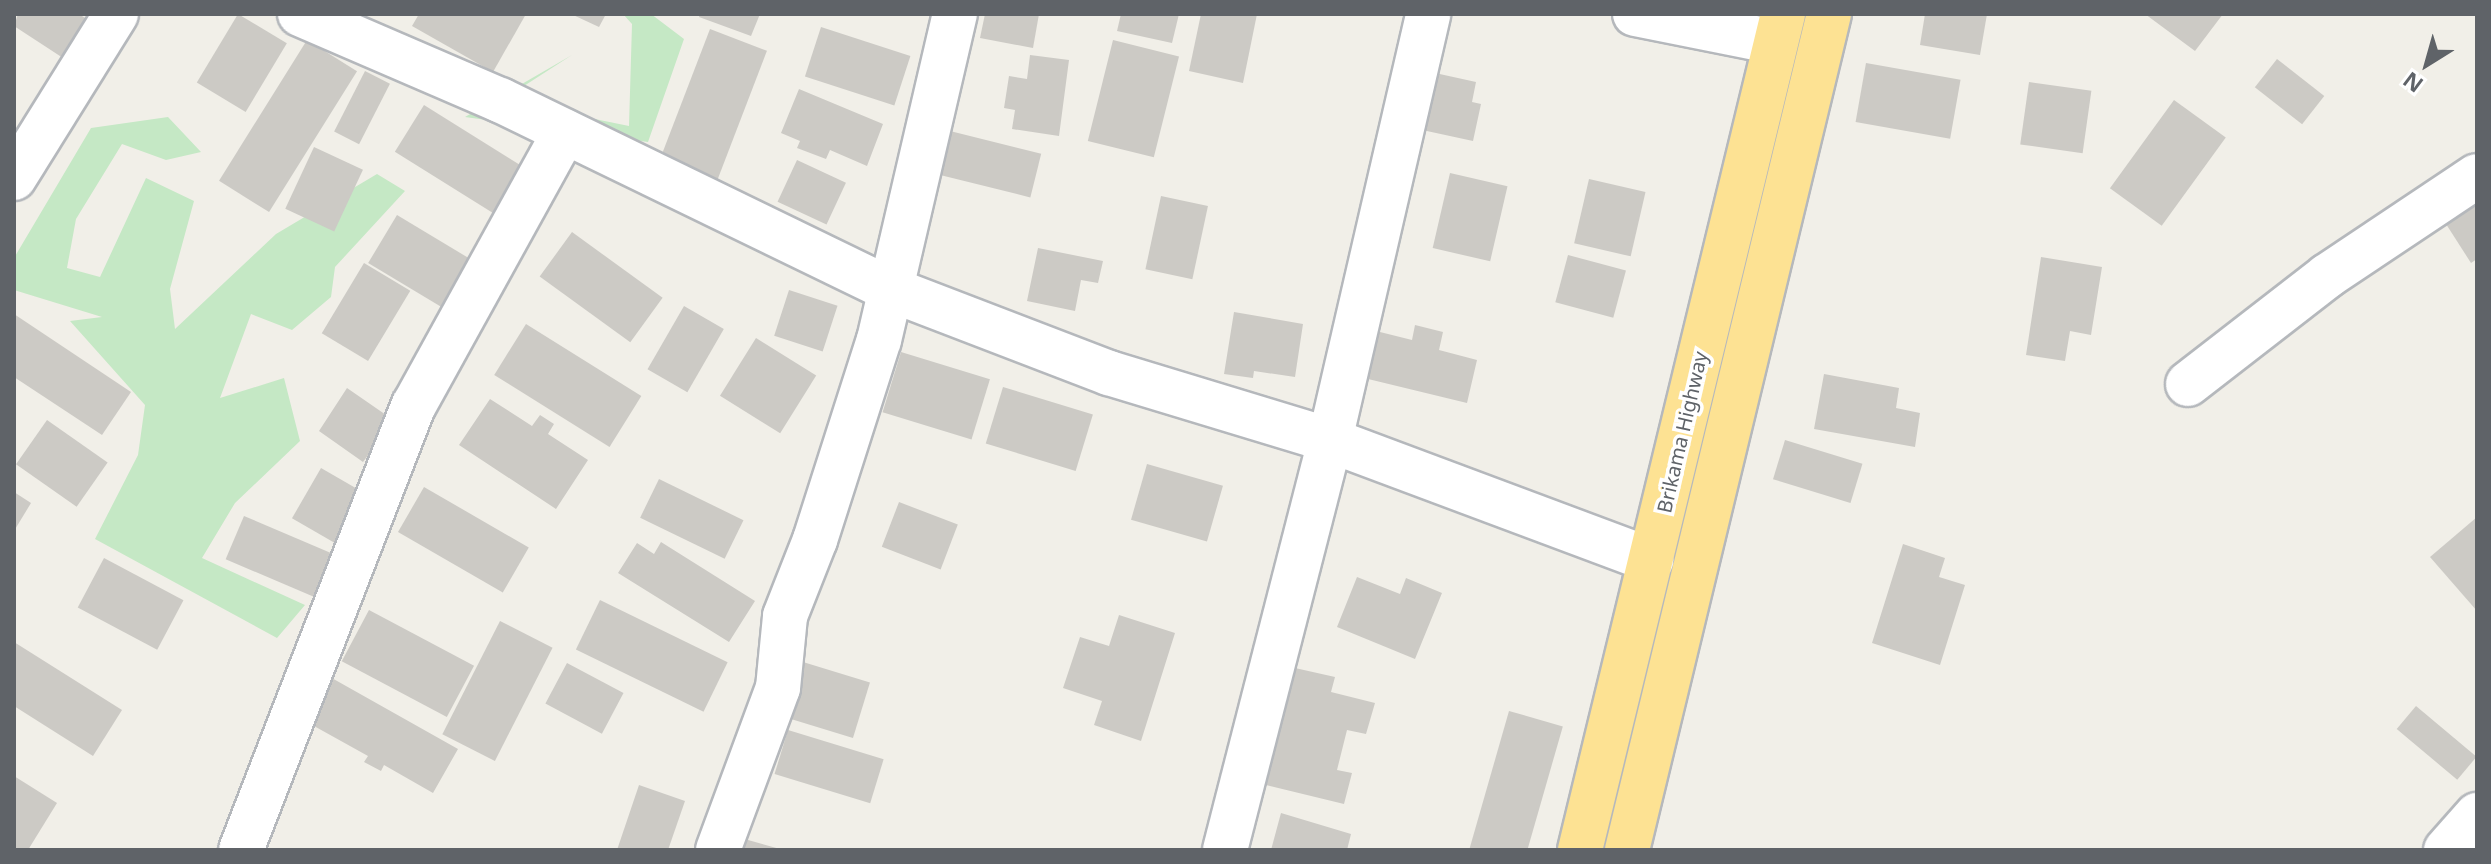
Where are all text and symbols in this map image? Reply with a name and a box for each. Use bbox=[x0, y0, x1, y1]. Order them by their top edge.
north arrow bbox=[2387, 24, 2467, 104]
text: N bbox=[2396, 66, 2429, 101]
street label: Brikama Highway bbox=[1652, 349, 1712, 515]

